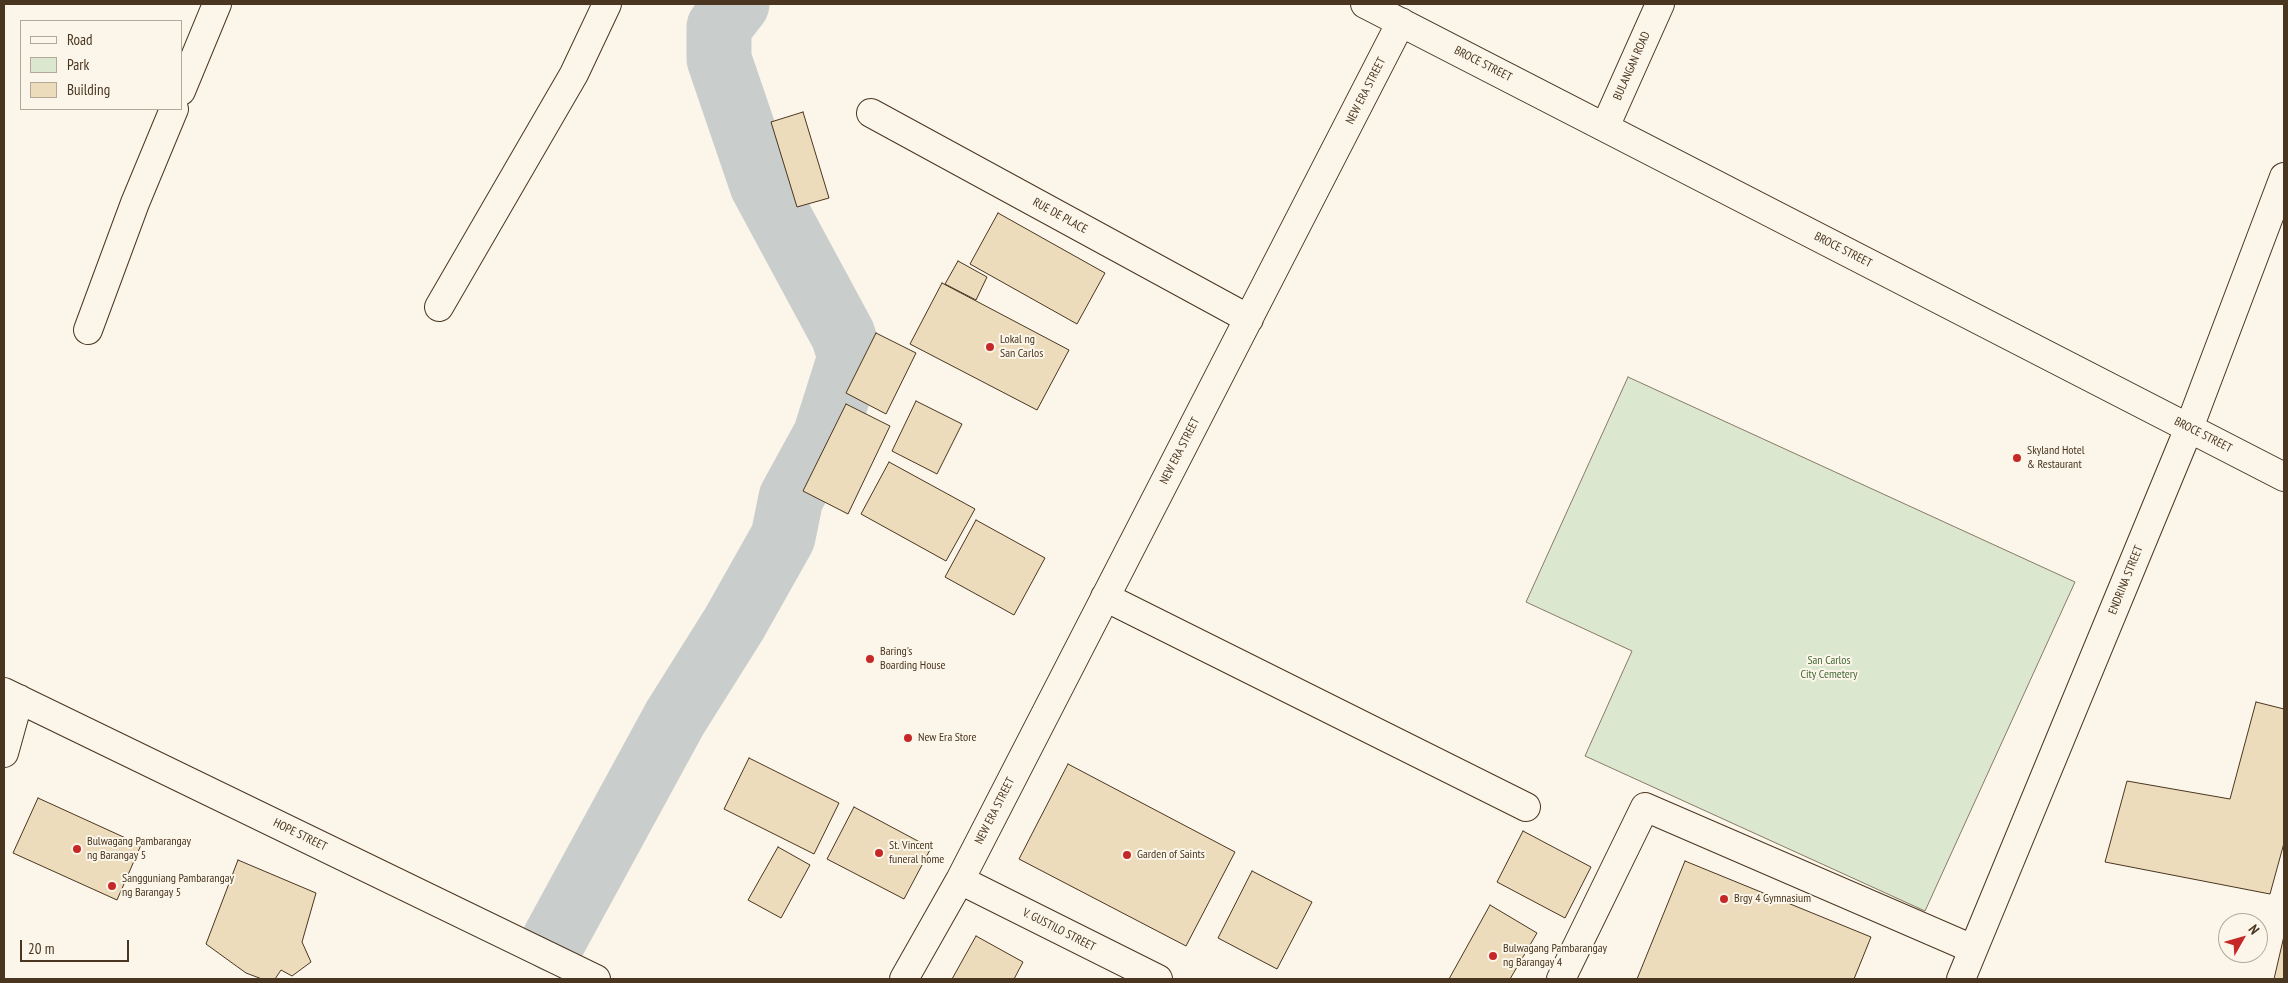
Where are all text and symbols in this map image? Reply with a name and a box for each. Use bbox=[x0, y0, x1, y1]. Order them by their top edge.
legend bbox=[20, 20, 182, 110]
text: Road bbox=[67, 30, 93, 49]
street label: BULANGAN ROAD bbox=[1610, 30, 1654, 102]
street label: BROCE STREET bbox=[1452, 43, 1514, 85]
text: Park bbox=[67, 55, 89, 74]
street label: NEW ERA STREET bbox=[1343, 55, 1389, 127]
text: Building bbox=[67, 80, 110, 99]
street label: RUE DE PLACE bbox=[1030, 195, 1090, 237]
street label: BROCE STREET bbox=[1812, 229, 1874, 271]
place label: Lokal ng San Carlos bbox=[1000, 333, 1043, 361]
marker: Lokal ng San Carlos bbox=[984, 341, 996, 353]
street label: BROCE STREET bbox=[2172, 414, 2234, 456]
street label: NEW ERA STREET bbox=[1157, 415, 1203, 487]
place label: Skyland Hotel & Restaurant bbox=[2027, 444, 2084, 472]
marker: Skyland Hotel & Restaurant bbox=[2011, 452, 2023, 464]
street label: ENDRINA STREET bbox=[2106, 543, 2146, 617]
place label: Baring's Boarding House bbox=[880, 645, 946, 673]
marker: Baring's Boarding House bbox=[864, 653, 876, 665]
park label: San Carlos City Cemetery bbox=[1800, 654, 1858, 682]
place label: New Era Store bbox=[918, 731, 976, 745]
marker: New Era Store bbox=[902, 732, 914, 744]
street label: NEW ERA STREET bbox=[972, 775, 1018, 847]
street label: HOPE STREET bbox=[271, 816, 329, 854]
place label: Bulwagang Pambarangay ng Barangay 5 bbox=[87, 835, 191, 863]
place label: St. Vincent funeral home bbox=[889, 839, 944, 867]
marker: Bulwagang Pambarangay ng Barangay 5 bbox=[71, 843, 83, 855]
marker: St. Vincent funeral home bbox=[873, 847, 885, 859]
place label: Garden of Saints bbox=[1137, 848, 1205, 862]
marker: Garden of Saints bbox=[1121, 849, 1133, 861]
place label: Sangguniang Pambarangay ng Barangay 5 bbox=[122, 872, 234, 900]
marker: Sangguniang Pambarangay ng Barangay 5 bbox=[106, 880, 118, 892]
place label: Brgy 4 Gymnasium bbox=[1734, 892, 1811, 906]
marker: Brgy 4 Gymnasium bbox=[1718, 893, 1730, 905]
street label: V. GUSTILO STREET bbox=[1020, 905, 1098, 955]
north arrow bbox=[2218, 913, 2268, 963]
text: N bbox=[2245, 921, 2263, 938]
scale bar bbox=[22, 930, 131, 962]
text: 20 m bbox=[28, 939, 54, 958]
place label: Bulwagang Pambarangay ng Barangay 4 bbox=[1503, 942, 1607, 970]
marker: Bulwagang Pambarangay ng Barangay 4 bbox=[1487, 950, 1499, 962]

